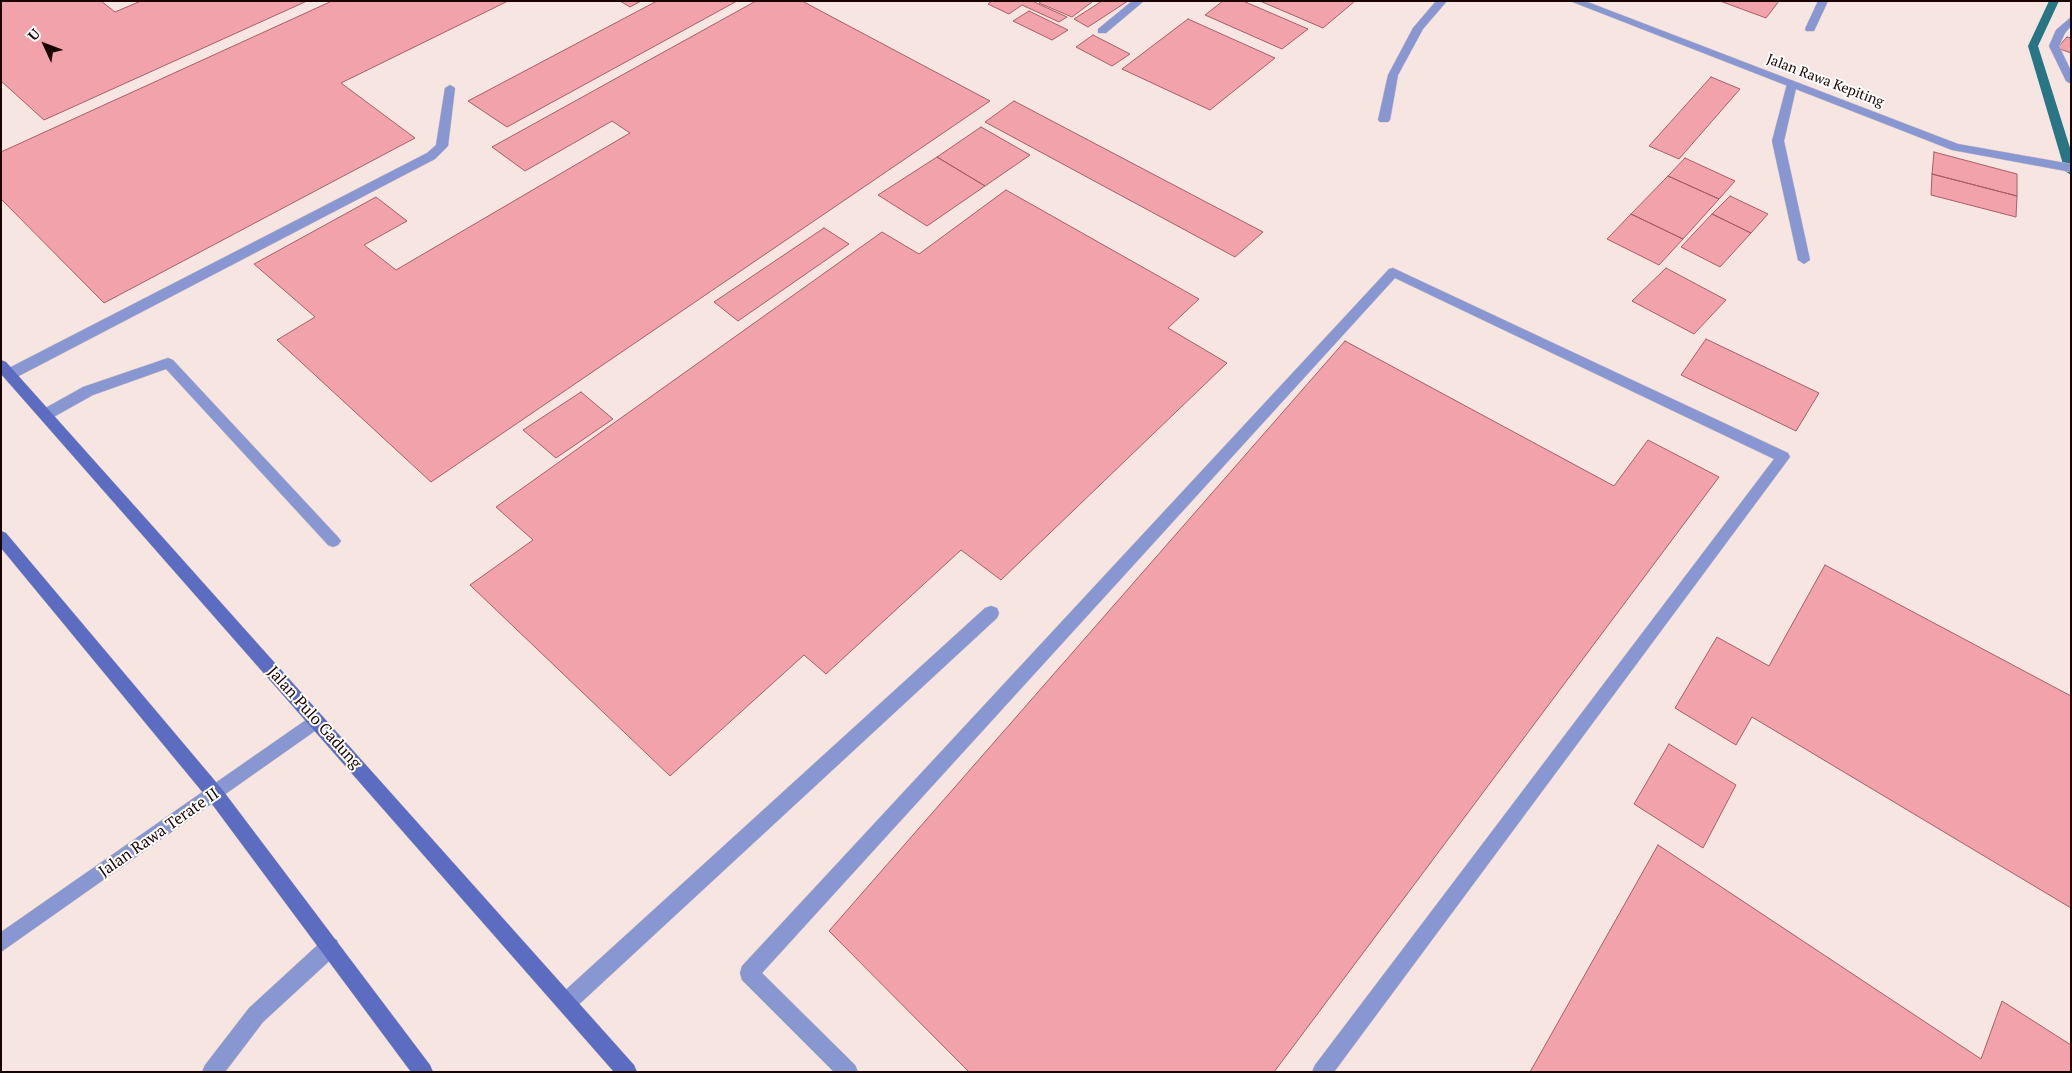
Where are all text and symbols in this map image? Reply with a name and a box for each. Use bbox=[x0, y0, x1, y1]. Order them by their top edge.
north arrow bbox=[20, 20, 70, 70]
text: U bbox=[23, 24, 44, 45]
street label: Jalan Rawa Kepiting bbox=[1764, 51, 1886, 111]
street label: Jalan Pulo Gadung bbox=[263, 663, 365, 773]
street label: Jalan Rawa Terate II bbox=[95, 784, 223, 882]

